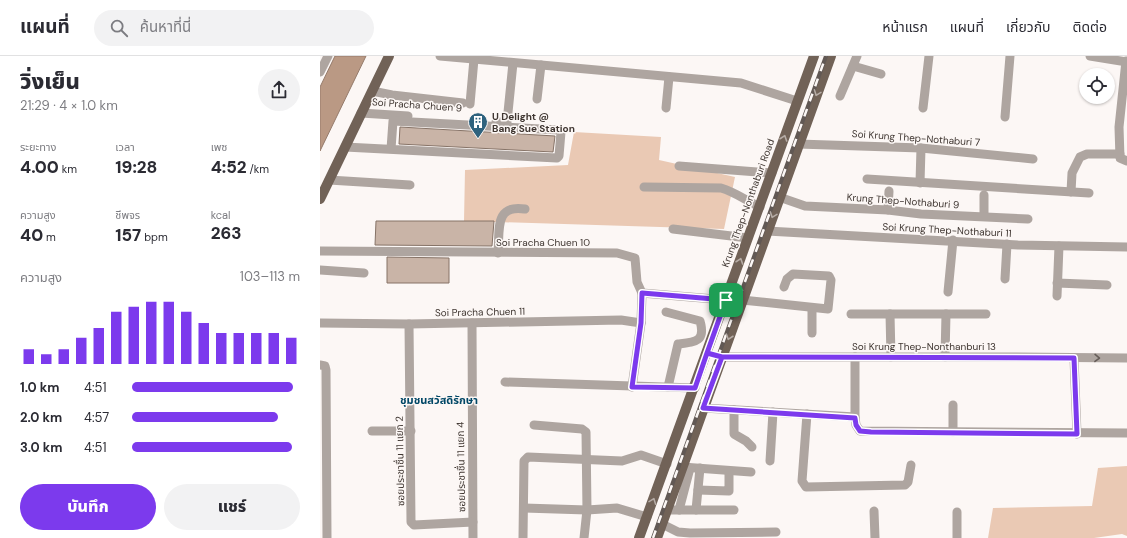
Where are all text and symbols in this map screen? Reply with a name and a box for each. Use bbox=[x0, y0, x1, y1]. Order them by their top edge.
search box bbox=[94, 10, 374, 46]
text: แผนที่ bbox=[20, 14, 70, 39]
icon: search bbox=[108, 17, 130, 39]
text: ค้นหาที่นี่ bbox=[140, 17, 191, 37]
text: หน้าแรก bbox=[882, 18, 928, 36]
text: แผนที่ bbox=[950, 18, 984, 36]
text: เกี่ยวกับ bbox=[1006, 18, 1051, 36]
text: ติดต่อ bbox=[1073, 18, 1107, 36]
text: วิ่งเย็น bbox=[20, 67, 80, 96]
map controls bbox=[1079, 68, 1115, 104]
button: locate bbox=[1079, 68, 1115, 104]
button: share bbox=[258, 69, 300, 111]
one-way arrow bbox=[814, 89, 822, 96]
street label: Soi Pracha Chuen 9 bbox=[372, 95, 462, 115]
text: 21:29 · 4 × 1.0 km bbox=[20, 97, 118, 114]
place label: U Delight @ Bang Sue Station bbox=[492, 110, 575, 135]
building icon: U Delight @ Bang Sue Station bbox=[467, 111, 489, 139]
street label: Soi Krung Thep-Nothaburi 7 bbox=[851, 127, 981, 149]
one-way arrow bbox=[780, 135, 788, 142]
street label: Krung Thep-Nonthaburi Road bbox=[719, 137, 777, 269]
text: ระยะทาง bbox=[20, 140, 56, 154]
text: เวลา bbox=[115, 140, 135, 154]
text: เพซ bbox=[211, 140, 227, 154]
text: 4.00 bbox=[20, 156, 59, 178]
text: 19:28 bbox=[115, 156, 157, 178]
text: 4:52 bbox=[211, 156, 247, 178]
text: km bbox=[59, 162, 77, 176]
text: /km bbox=[247, 162, 269, 176]
street label: Krung Thep-Nothaburi 9 bbox=[846, 191, 960, 211]
text: ความสูง bbox=[20, 208, 56, 222]
text: ชีพจร bbox=[115, 208, 140, 222]
text: kcal bbox=[211, 208, 231, 222]
one-way arrow bbox=[769, 211, 777, 218]
street label: Soi Krung Thep-Nothaburi 11 bbox=[882, 220, 1012, 240]
text: 263 bbox=[211, 222, 242, 244]
text: 40 bbox=[20, 224, 43, 246]
text: 157 bbox=[115, 224, 141, 246]
text: m bbox=[43, 230, 56, 244]
text: bpm bbox=[141, 230, 168, 244]
street label: Soi Pracha Chuen 10 bbox=[496, 236, 590, 249]
one-way arrow bbox=[735, 257, 744, 264]
text: 103–113 m bbox=[240, 268, 300, 285]
text: ความสูง bbox=[20, 269, 62, 286]
pin bbox=[709, 283, 743, 317]
icon: arrive bbox=[715, 289, 737, 311]
street label: Soi Pracha Chuen 11 bbox=[435, 305, 525, 319]
one-way arrow bbox=[725, 333, 733, 340]
street label: Soi Krung Thep-Nonthanburi 13 bbox=[852, 340, 996, 353]
one-way arrow bbox=[1094, 354, 1100, 362]
text: 1.0 km bbox=[20, 379, 59, 396]
text: 4:51 bbox=[84, 379, 107, 396]
district label: ชุมชนสวัสดิรักษา bbox=[400, 393, 478, 407]
text: 2.0 km bbox=[20, 409, 62, 426]
text: 4:57 bbox=[84, 409, 109, 426]
street label: ซอยประชาชื่น 11 แยก 2 bbox=[392, 416, 407, 506]
street label: ซอยประชาชื่น 11 แยก 4 bbox=[453, 422, 468, 512]
text: 3.0 km bbox=[20, 439, 63, 456]
text: 4:51 bbox=[84, 439, 107, 456]
button: บันทึก bbox=[20, 484, 156, 530]
button: แชร์ bbox=[164, 484, 300, 530]
one-way arrow bbox=[648, 498, 656, 505]

